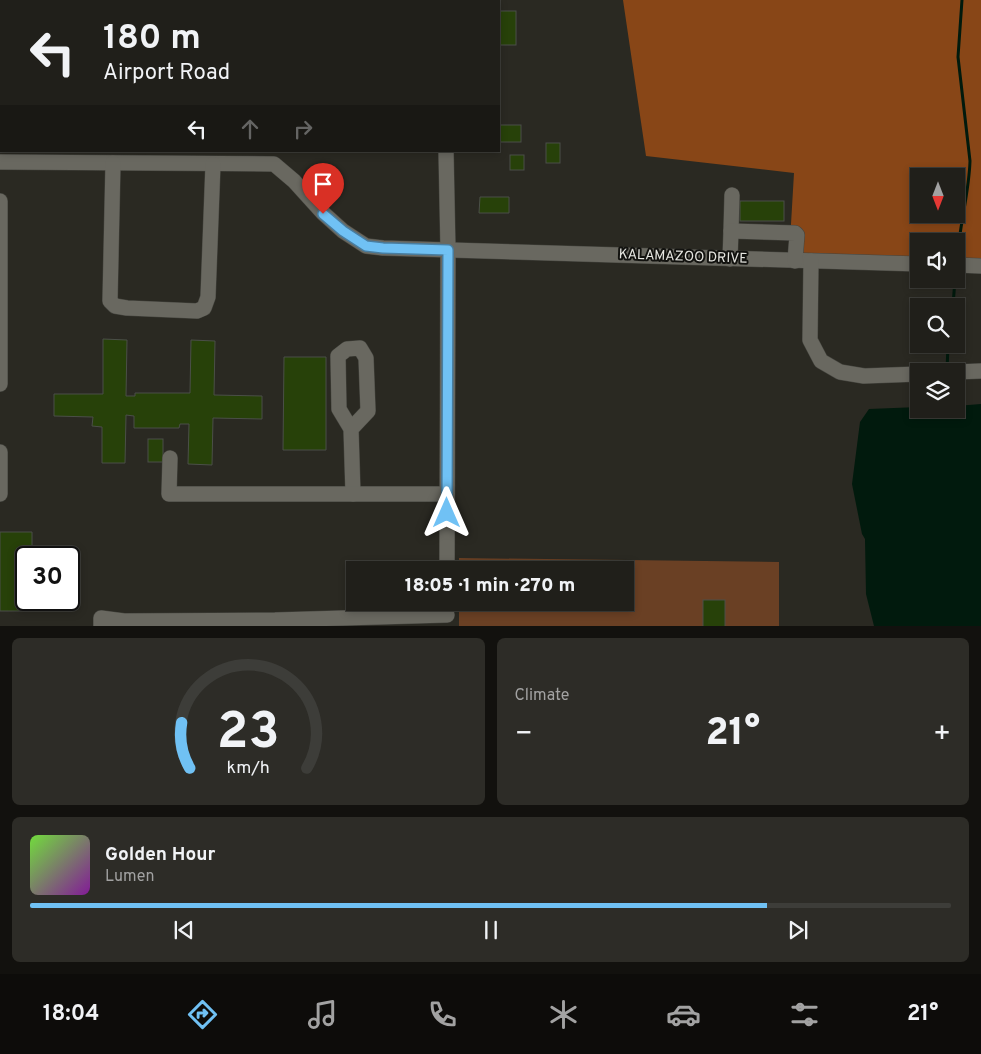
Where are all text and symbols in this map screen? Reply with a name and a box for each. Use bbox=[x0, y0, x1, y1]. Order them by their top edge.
text: 180 m bbox=[103, 17, 201, 61]
icon: left bbox=[20, 20, 85, 85]
text: Airport Road bbox=[103, 60, 230, 87]
icon: left bbox=[183, 115, 211, 143]
icon: ahead bbox=[236, 115, 264, 143]
icon: right bbox=[289, 115, 317, 143]
pin bbox=[302, 163, 344, 214]
north arrow bbox=[910, 168, 965, 222]
map controls bbox=[910, 168, 965, 418]
icon: arrive bbox=[309, 170, 337, 198]
button: sound bbox=[910, 233, 965, 288]
street label: KALAMAZOO DRIVE bbox=[618, 246, 748, 268]
button: search bbox=[910, 298, 965, 353]
button: layers bbox=[910, 363, 965, 418]
position arrow bbox=[420, 486, 472, 538]
speed limit sign: 30 bbox=[15, 546, 80, 611]
text: 18:05 · 1 min · 270 m bbox=[405, 574, 575, 598]
text: Climate bbox=[515, 686, 569, 706]
text: 23 bbox=[217, 701, 280, 767]
text: 21° bbox=[705, 710, 760, 759]
text: − bbox=[515, 717, 533, 753]
text: + bbox=[933, 717, 951, 753]
text: km/h bbox=[227, 757, 270, 780]
text: Golden Hour bbox=[105, 843, 216, 867]
text: Lumen bbox=[105, 867, 155, 887]
icon: previous bbox=[170, 916, 198, 944]
icon: pause bbox=[477, 916, 505, 944]
icon: next bbox=[784, 916, 812, 944]
icon: directions bbox=[185, 997, 220, 1032]
icon: music bbox=[305, 997, 340, 1032]
icon: phone bbox=[425, 997, 460, 1032]
icon: climate bbox=[546, 997, 581, 1032]
icon: car bbox=[666, 997, 701, 1032]
icon: filters bbox=[787, 997, 822, 1032]
text: 18:04 bbox=[43, 1001, 99, 1028]
text: 21° bbox=[907, 1001, 938, 1028]

